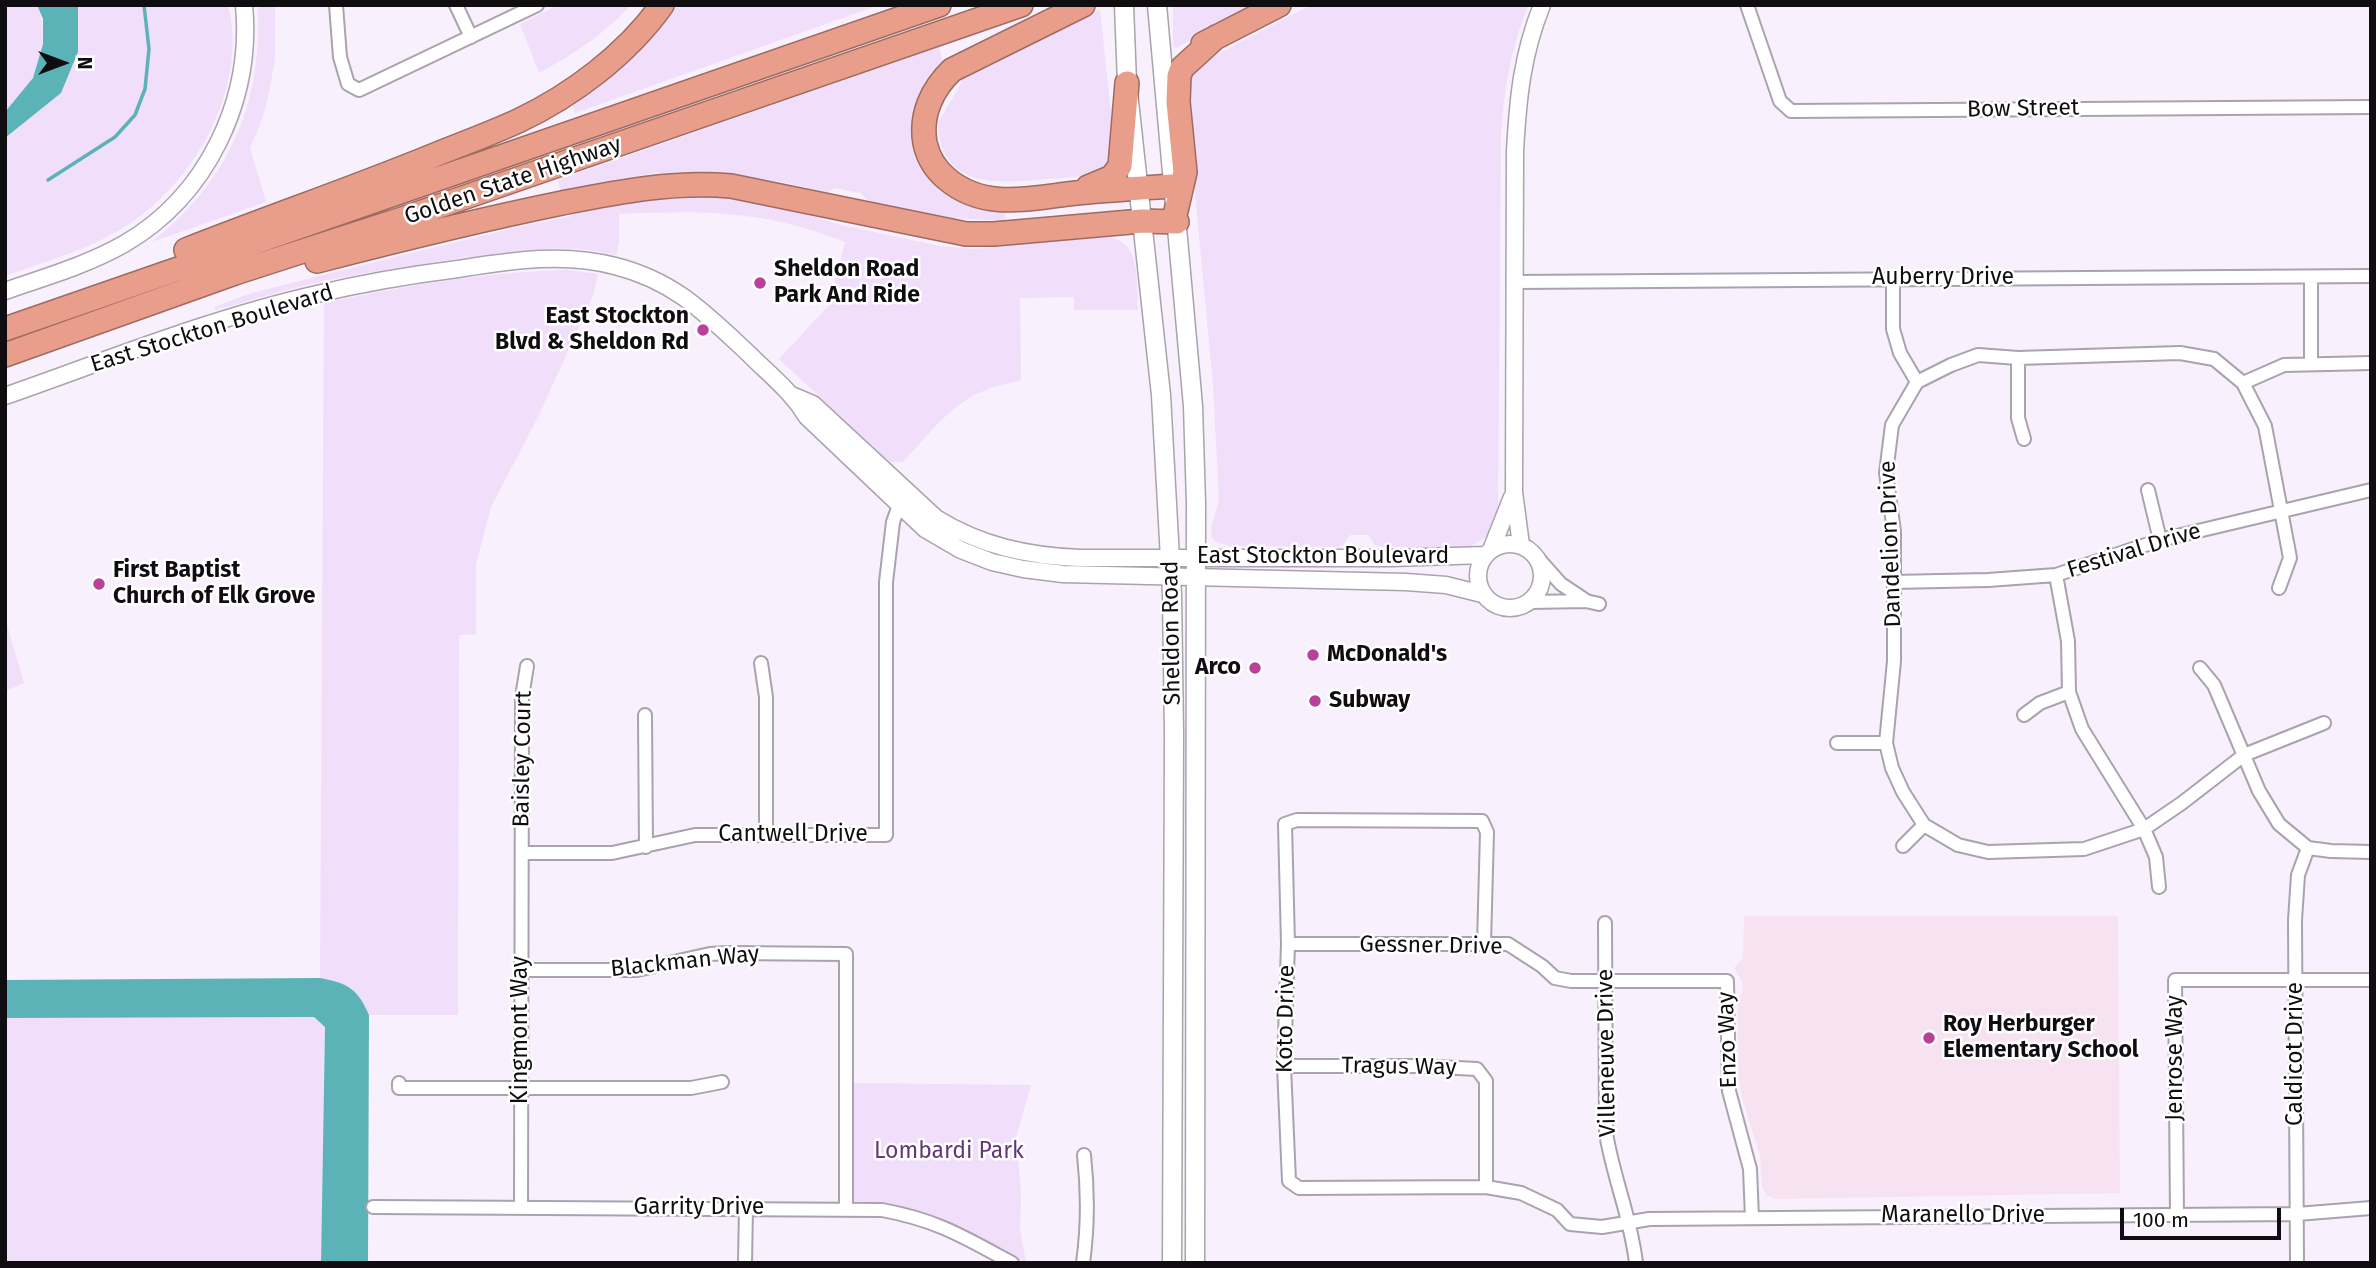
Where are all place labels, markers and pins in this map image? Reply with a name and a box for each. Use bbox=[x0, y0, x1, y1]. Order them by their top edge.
place label: Sheldon Road Park And Ride bbox=[774, 256, 920, 310]
marker: Sheldon Road Park And Ride bbox=[752, 275, 768, 291]
place label: East Stockton Blvd & Sheldon Rd bbox=[495, 303, 689, 357]
marker: East Stockton Blvd & Sheldon Rd bbox=[695, 322, 711, 338]
place label: First Baptist Church of Elk Grove bbox=[113, 557, 316, 611]
marker: First Baptist Church of Elk Grove bbox=[91, 576, 107, 592]
place label: McDonald's bbox=[1327, 641, 1447, 669]
marker: McDonald's bbox=[1305, 647, 1321, 663]
place label: Arco bbox=[1195, 654, 1241, 682]
marker: Arco bbox=[1247, 660, 1263, 676]
place label: Subway bbox=[1329, 687, 1410, 715]
marker: Subway bbox=[1307, 693, 1323, 709]
place label: Roy Herburger Elementary School bbox=[1943, 1011, 2139, 1065]
marker: Roy Herburger Elementary School bbox=[1921, 1030, 1937, 1046]

